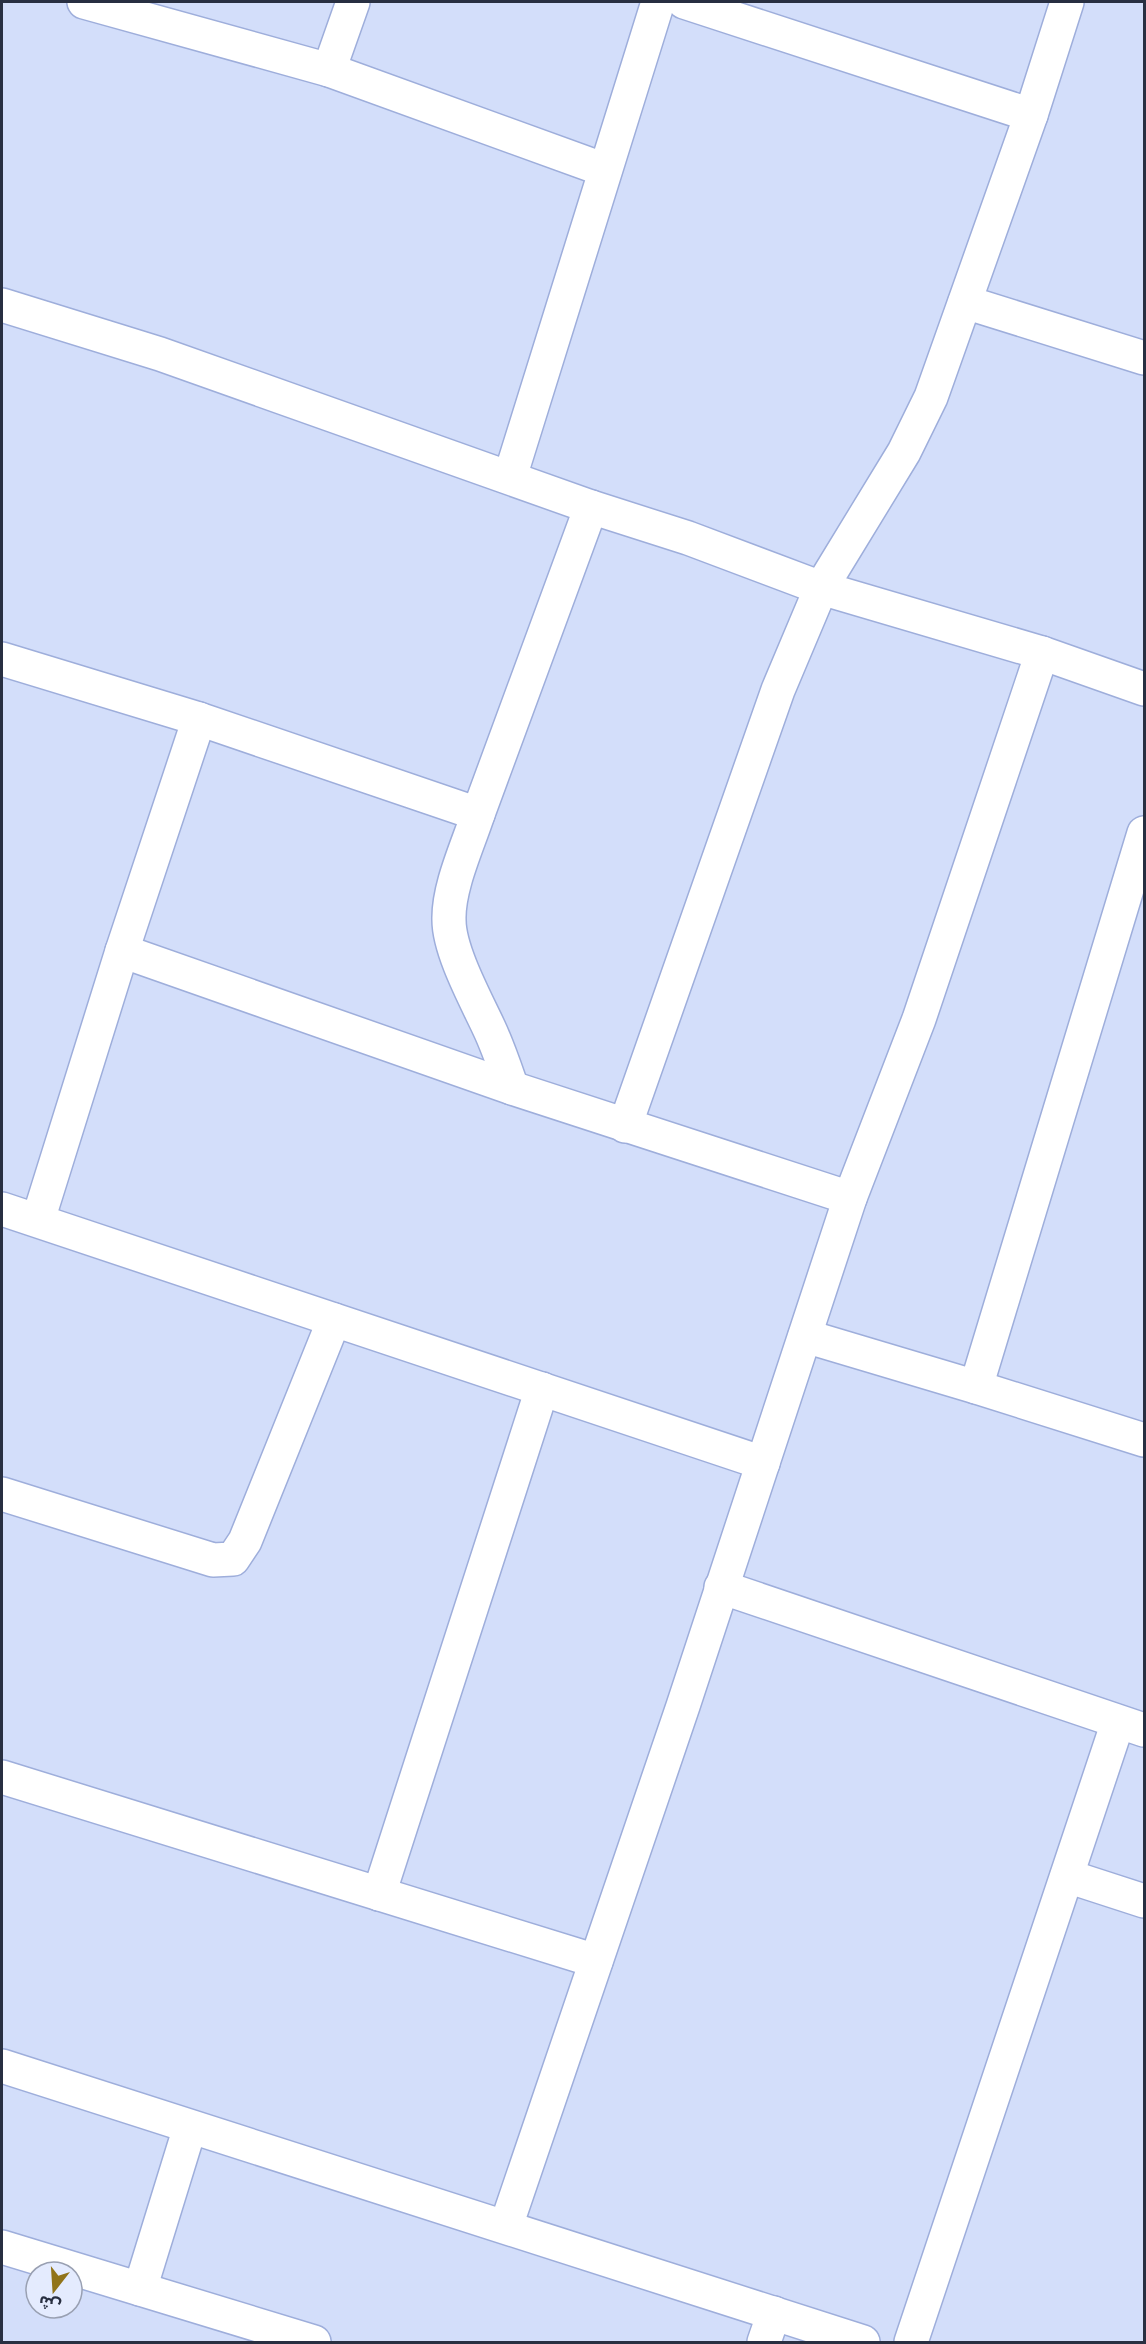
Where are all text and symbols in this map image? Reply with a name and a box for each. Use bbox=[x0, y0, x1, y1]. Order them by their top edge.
north arrow bbox=[24, 2260, 84, 2320]
text: ش bbox=[36, 2292, 63, 2317]

